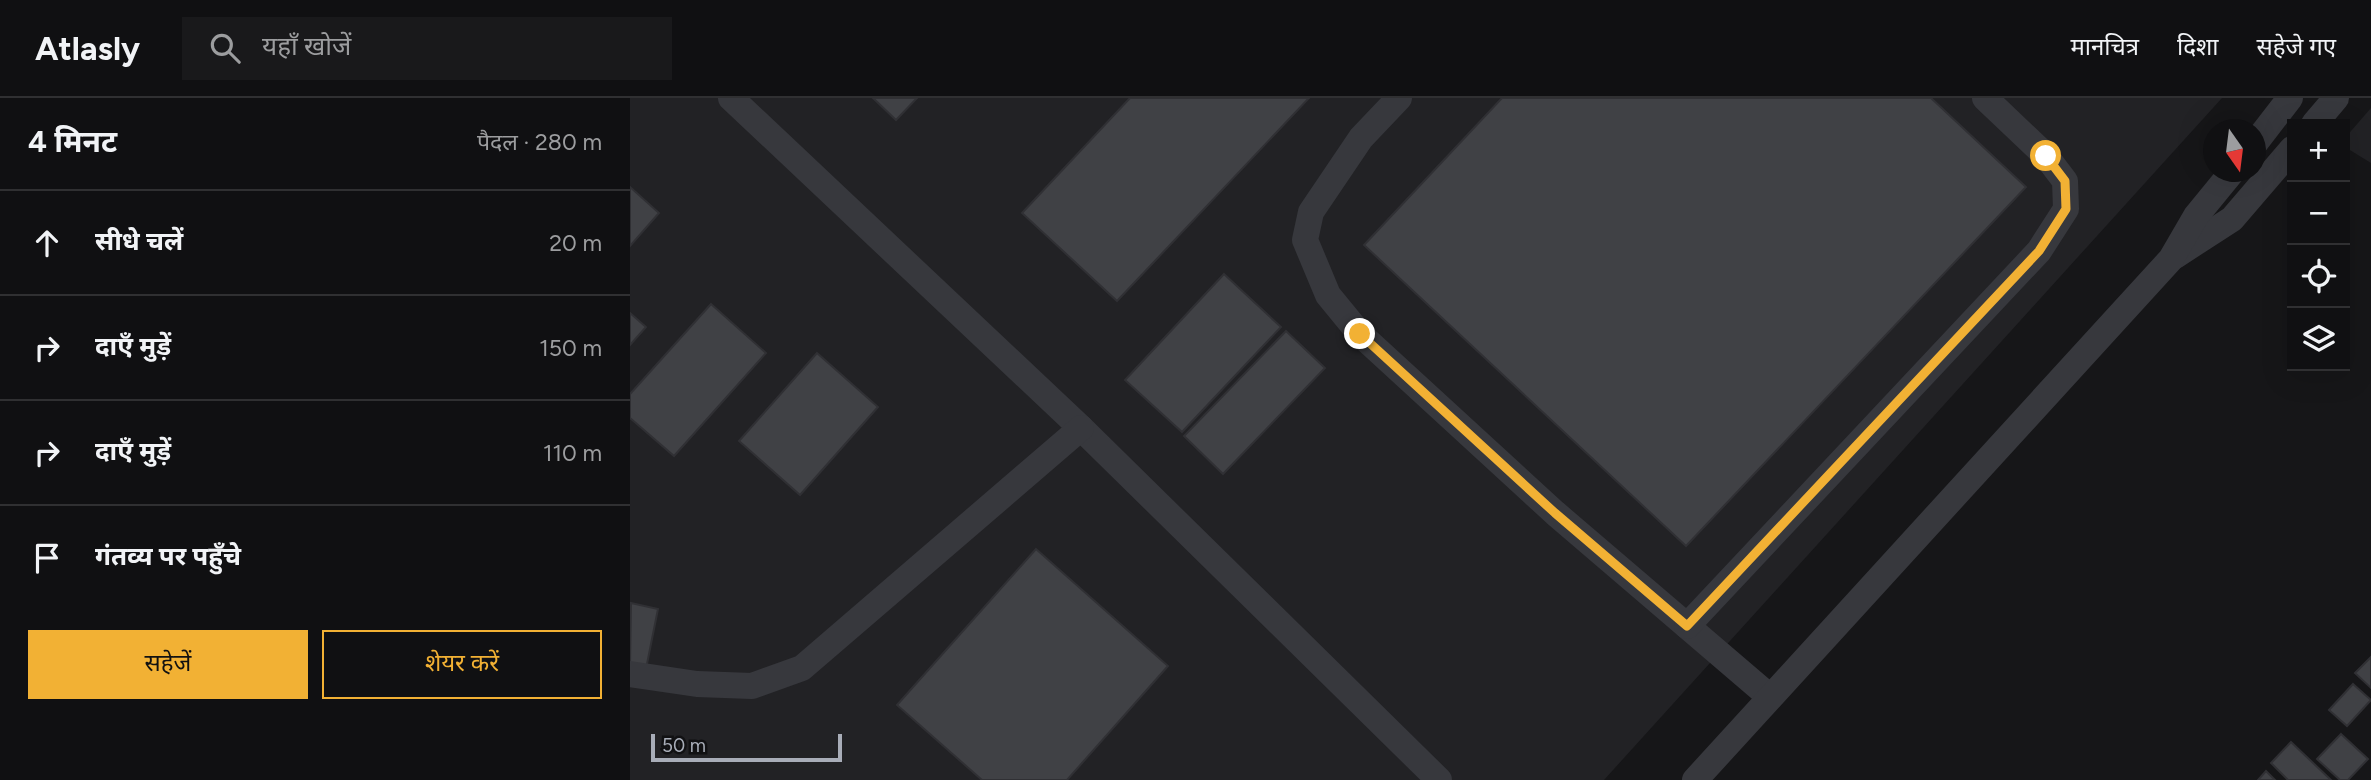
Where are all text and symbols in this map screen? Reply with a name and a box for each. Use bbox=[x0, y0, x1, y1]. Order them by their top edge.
search box bbox=[182, 17, 672, 80]
text: Atlasly bbox=[35, 29, 140, 68]
icon: search bbox=[206, 29, 244, 67]
text: यहाँ खोजें bbox=[262, 30, 351, 62]
text: मानचित्र bbox=[2070, 32, 2139, 61]
text: दिशा bbox=[2177, 32, 2219, 61]
text: सहेजे गए bbox=[2257, 32, 2336, 61]
north arrow bbox=[2203, 119, 2266, 182]
map controls bbox=[2287, 119, 2350, 371]
button: + bbox=[2287, 119, 2350, 182]
text: 4 मिनट bbox=[28, 123, 117, 160]
text: पैदल · 280 m bbox=[477, 128, 602, 156]
route start bbox=[2030, 140, 2061, 171]
button: − bbox=[2287, 182, 2350, 245]
icon: ahead bbox=[28, 224, 66, 262]
text: सीधे चलें bbox=[95, 225, 183, 257]
text: 20 m bbox=[549, 229, 602, 257]
button: locate bbox=[2287, 245, 2350, 308]
button: layers bbox=[2287, 308, 2350, 371]
route end bbox=[1344, 318, 1375, 349]
icon: right bbox=[28, 329, 66, 367]
text: दाएँ मुड़ें bbox=[95, 330, 171, 362]
text: 150 m bbox=[539, 334, 602, 362]
icon: right bbox=[28, 434, 66, 472]
text: दाएँ मुड़ें bbox=[95, 435, 171, 467]
text: 110 m bbox=[543, 439, 602, 467]
icon: arrive bbox=[28, 539, 66, 577]
text: गंतव्य पर पहुँचे bbox=[95, 540, 241, 572]
button: सहेजें bbox=[28, 630, 308, 699]
button: शेयर करें bbox=[322, 630, 602, 699]
scale bar bbox=[651, 731, 842, 763]
text: 50 m bbox=[662, 734, 706, 757]

